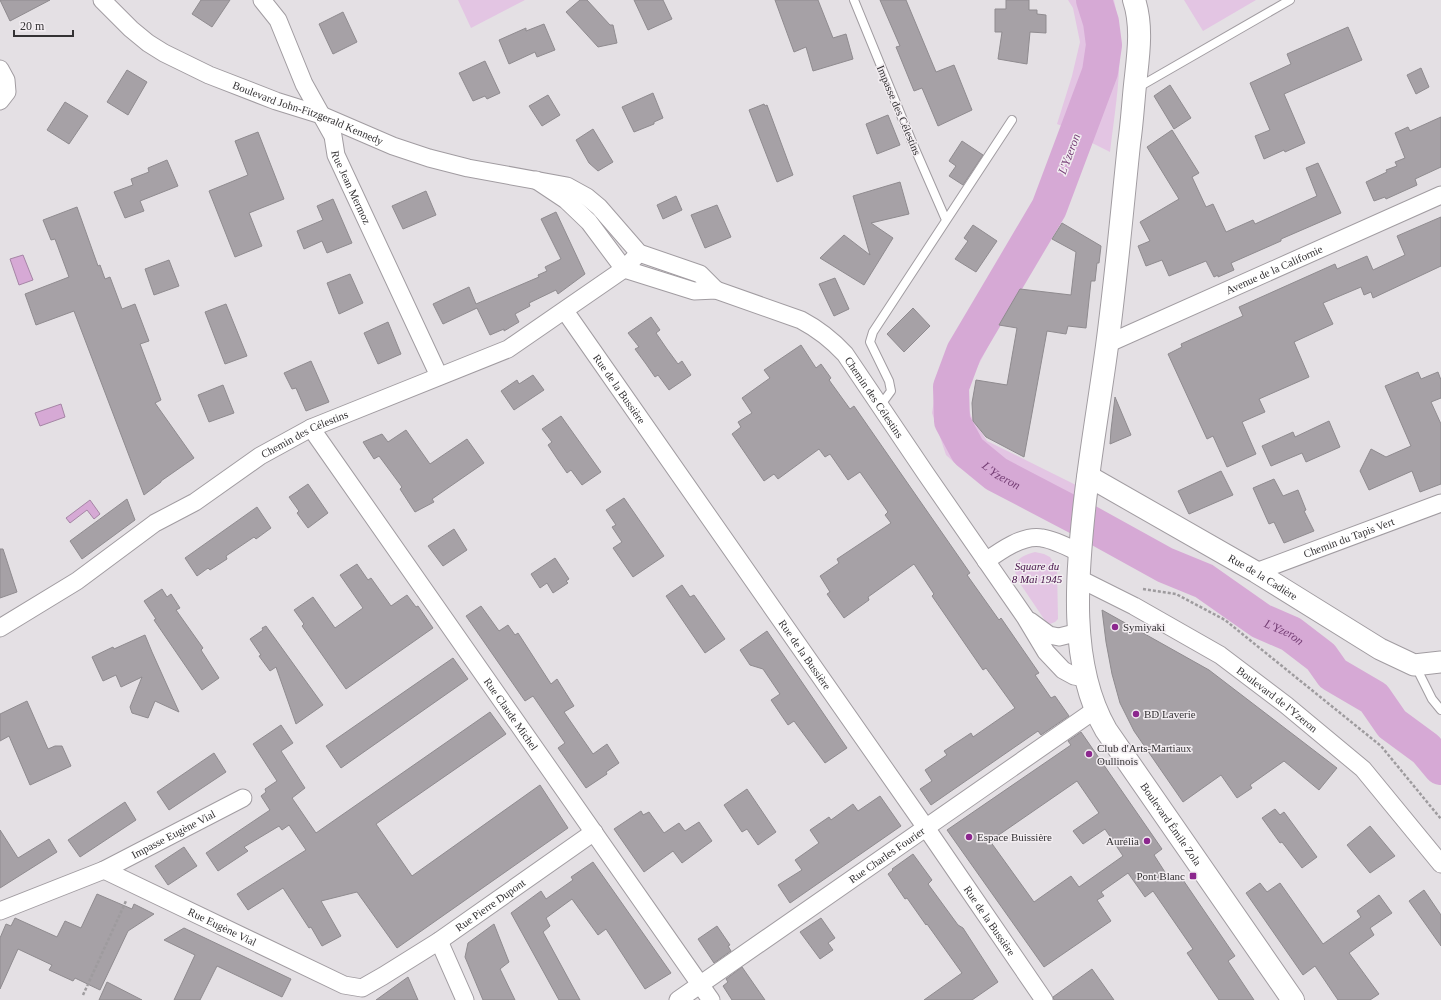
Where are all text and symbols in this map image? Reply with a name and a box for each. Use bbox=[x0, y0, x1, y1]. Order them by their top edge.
scale bar bbox=[14, 12, 73, 38]
text: 20 m bbox=[20, 19, 45, 33]
street label: Impasse des Célestins bbox=[875, 63, 923, 157]
street label: Boulevard John-Fitzgerald Kennedy bbox=[231, 79, 385, 147]
water label: L'Yzeron bbox=[1055, 132, 1083, 177]
street label: Rue Jean Mermoz bbox=[329, 150, 373, 226]
street label: Avenue de la Californie bbox=[1224, 243, 1324, 296]
street label: Rue de la Bussière bbox=[591, 352, 648, 426]
street label: Chemin des Célestins bbox=[842, 354, 906, 440]
street label: Chemin des Célestins bbox=[259, 408, 350, 460]
water label: L'Yzeron bbox=[979, 458, 1023, 492]
street label: Chemin du Tapis Vert bbox=[1302, 515, 1396, 560]
street label: Rue de la Cadière bbox=[1226, 552, 1300, 602]
park label: Square du 8 Mai 1945 bbox=[1012, 560, 1063, 585]
water label: L'Yzeron bbox=[1261, 616, 1306, 648]
street label: Rue de la Bussière bbox=[776, 617, 833, 692]
place label: Symiyaki bbox=[1123, 621, 1165, 633]
marker: Symiyaki bbox=[1110, 622, 1120, 632]
street label: Boulevard de l'Yzeron bbox=[1235, 664, 1320, 735]
street label: Rue Claude Michel bbox=[482, 675, 540, 753]
place label: BD Laverie bbox=[1144, 708, 1196, 720]
marker: BD Laverie bbox=[1131, 709, 1141, 719]
place label: Club d'Arts-Martiaux Oullinois bbox=[1097, 742, 1192, 767]
marker: Club d'Arts-Martiaux Oullinois bbox=[1084, 749, 1094, 759]
street label: Boulevard Émile Zola bbox=[1138, 780, 1204, 868]
street label: Impasse Eugène Vial bbox=[129, 807, 217, 861]
street label: Rue Charles Fourier bbox=[846, 824, 927, 885]
place label: Espace Buissière bbox=[977, 831, 1052, 843]
marker: Espace Buissière bbox=[964, 832, 974, 842]
place label: Aurélia bbox=[1106, 835, 1139, 847]
marker: Aurélia bbox=[1142, 836, 1152, 846]
place label: Pont Blanc bbox=[1136, 870, 1185, 882]
marker: Pont Blanc bbox=[1188, 871, 1198, 881]
street label: Rue Pierre Dupont bbox=[453, 876, 527, 934]
street label: Rue de la Bussière bbox=[961, 883, 1018, 958]
street label: Rue Eugène Vial bbox=[186, 905, 258, 948]

